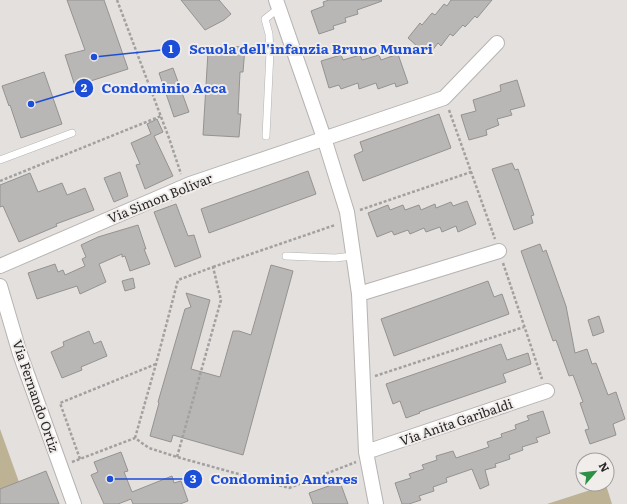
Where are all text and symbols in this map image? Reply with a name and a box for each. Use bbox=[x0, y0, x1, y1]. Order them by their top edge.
callout: Scuola dell'infanzia Bruno Munari bbox=[161, 36, 441, 62]
text: Scuola dell'infanzia Bruno Munari bbox=[189, 38, 433, 58]
text: 1 bbox=[169, 39, 174, 57]
callout: Condominio Acca bbox=[74, 75, 235, 101]
text: Condominio Acca bbox=[102, 77, 227, 97]
text: 2 bbox=[81, 78, 88, 96]
street label: Via Simon Bolivar bbox=[105, 168, 216, 227]
street label: Via Fernando Ortiz bbox=[8, 337, 65, 455]
street label: Via Anita Garibaldi bbox=[397, 393, 515, 450]
north arrow bbox=[575, 452, 615, 492]
text: N bbox=[595, 459, 614, 475]
callout: Condominio Antares bbox=[183, 466, 366, 492]
text: Condominio Antares bbox=[210, 468, 358, 488]
text: 3 bbox=[190, 469, 197, 487]

